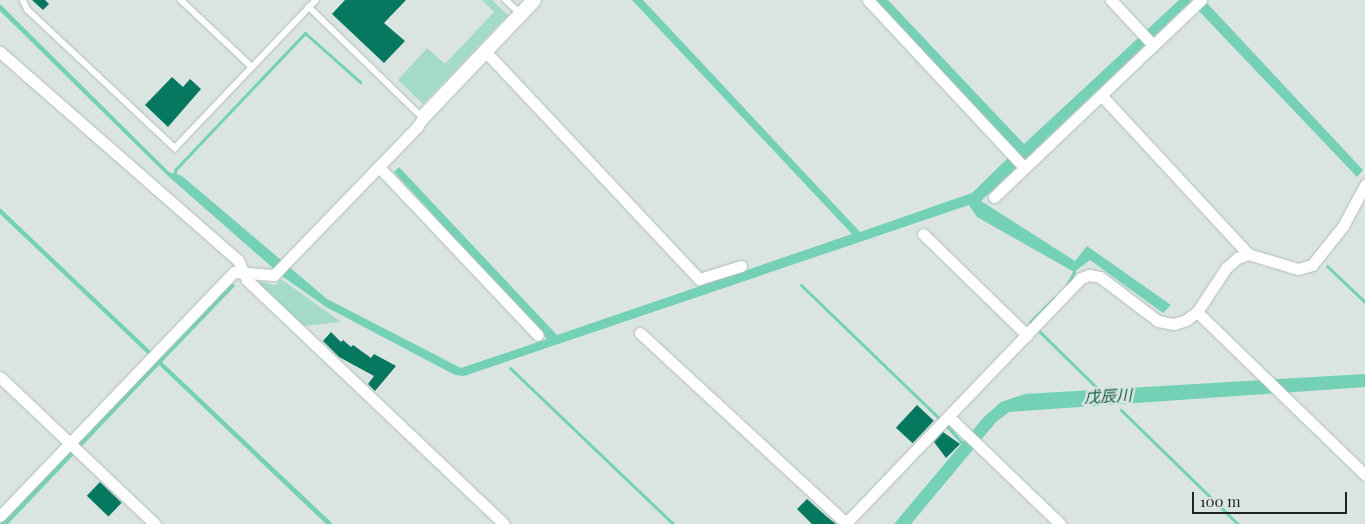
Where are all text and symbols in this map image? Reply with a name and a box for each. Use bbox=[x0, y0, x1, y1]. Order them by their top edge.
water label: 戊辰川 bbox=[1084, 385, 1132, 407]
scale bar bbox=[1195, 482, 1350, 514]
text: 100 m bbox=[1200, 491, 1241, 511]

